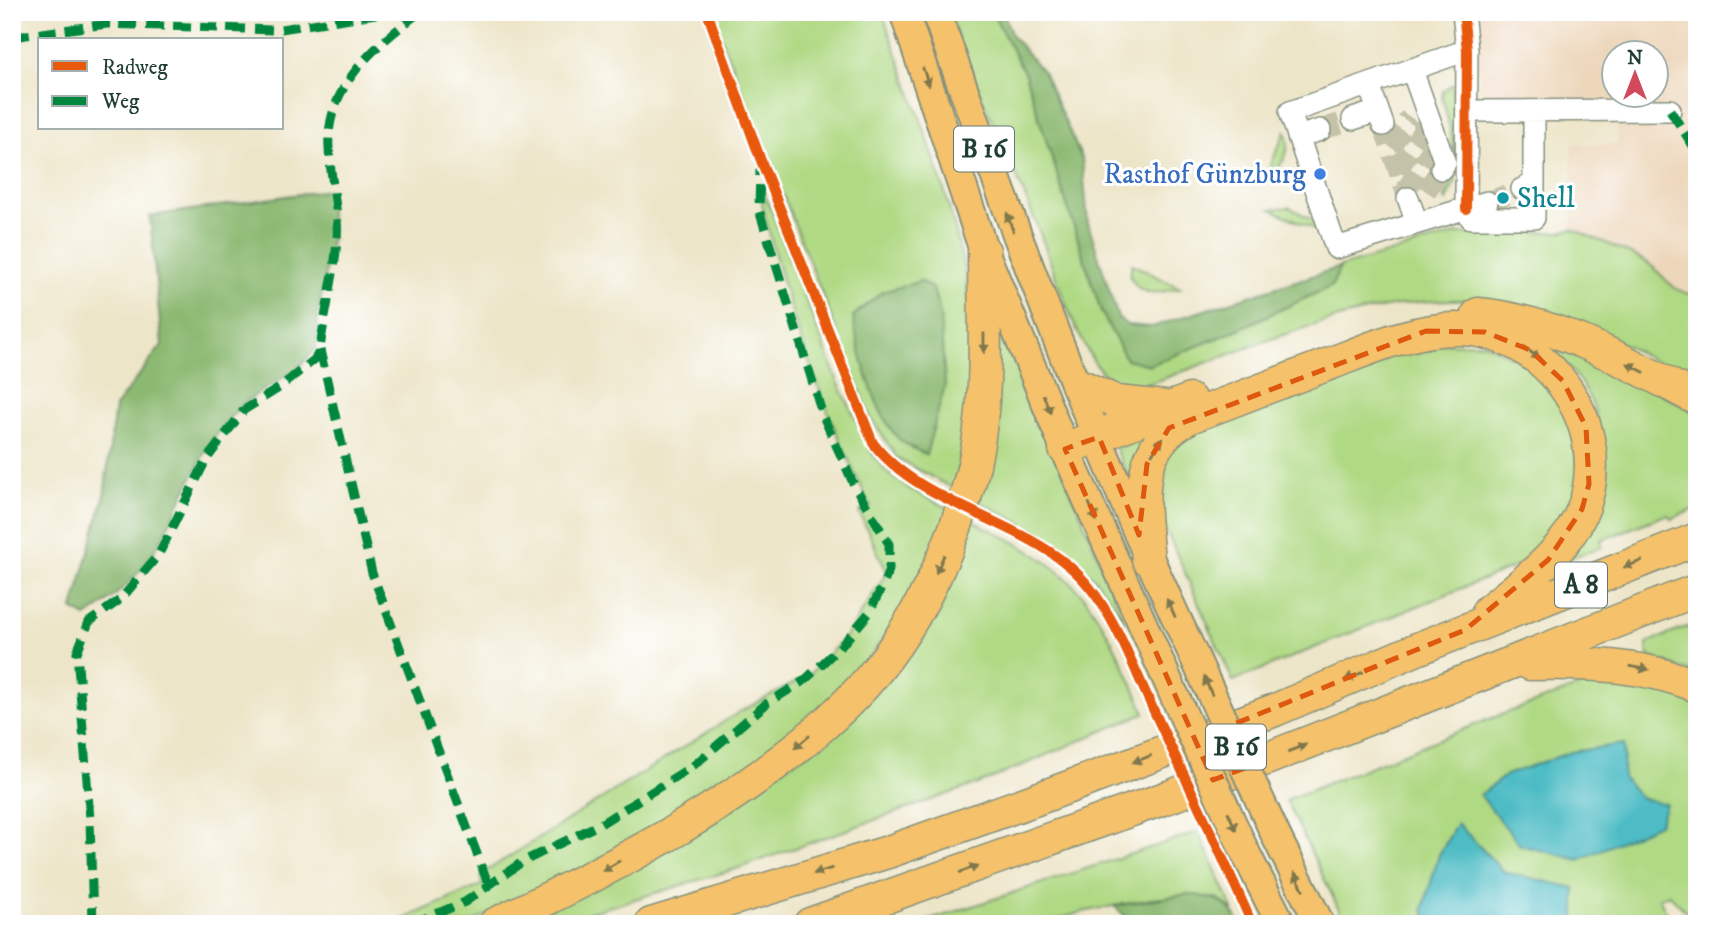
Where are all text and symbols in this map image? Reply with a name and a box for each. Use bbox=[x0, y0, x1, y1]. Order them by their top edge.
legend bbox=[38, 38, 284, 130]
north arrow bbox=[1600, 38, 1670, 108]
text: N bbox=[1627, 47, 1643, 70]
text: Radweg bbox=[102, 55, 168, 81]
one-way arrow bbox=[921, 67, 931, 88]
text: Weg bbox=[101, 89, 140, 115]
road number: B 16 bbox=[954, 126, 1014, 172]
place label: Rasthof Günzburg bbox=[1104, 157, 1306, 192]
marker: Rasthof Günzburg bbox=[1312, 166, 1328, 182]
place label: Shell bbox=[1517, 181, 1575, 216]
marker: Shell bbox=[1495, 190, 1511, 206]
one-way arrow bbox=[1004, 211, 1015, 232]
one-way arrow bbox=[978, 333, 990, 355]
one-way arrow bbox=[1523, 346, 1541, 360]
one-way arrow bbox=[1626, 362, 1646, 373]
one-way arrow bbox=[1041, 394, 1052, 415]
one-way arrow bbox=[1151, 436, 1164, 455]
one-way arrow bbox=[1087, 502, 1099, 522]
one-way arrow bbox=[934, 554, 945, 575]
one-way arrow bbox=[1623, 559, 1644, 570]
road number: A 8 bbox=[1555, 562, 1607, 608]
one-way arrow bbox=[1166, 598, 1177, 618]
one-way arrow bbox=[1628, 663, 1650, 674]
one-way arrow bbox=[1344, 670, 1364, 682]
one-way arrow bbox=[1202, 676, 1214, 696]
road number: B 16 bbox=[1206, 724, 1266, 769]
one-way arrow bbox=[793, 734, 810, 749]
one-way arrow bbox=[1287, 743, 1308, 754]
one-way arrow bbox=[1132, 753, 1153, 764]
one-way arrow bbox=[1226, 811, 1238, 831]
one-way arrow bbox=[602, 859, 621, 872]
one-way arrow bbox=[958, 864, 979, 875]
one-way arrow bbox=[812, 867, 833, 877]
one-way arrow bbox=[1293, 871, 1304, 891]

